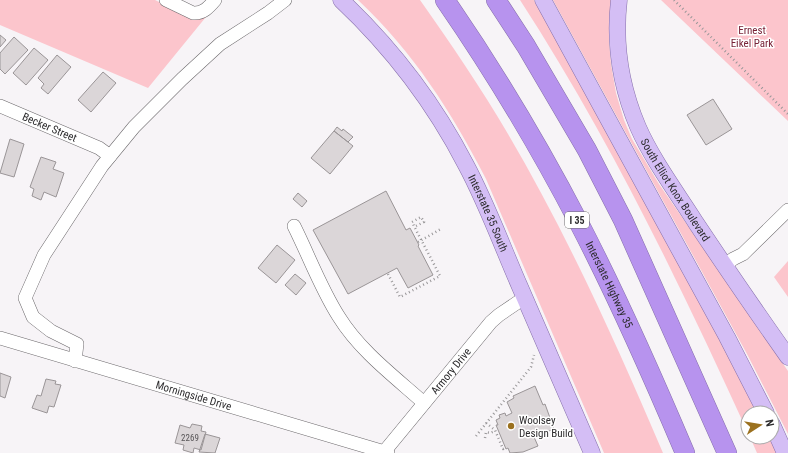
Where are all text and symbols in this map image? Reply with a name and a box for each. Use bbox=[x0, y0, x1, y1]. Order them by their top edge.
park label: Ernest Eikel Park bbox=[731, 24, 773, 50]
street label: Becker Street bbox=[20, 110, 79, 145]
street label: South Elliot Knox Boulevard bbox=[638, 136, 712, 244]
street label: Interstate 35 South bbox=[465, 173, 510, 254]
road number: I 35 bbox=[565, 212, 589, 228]
street label: Interstate Highway 35 bbox=[582, 239, 635, 330]
street label: Armory Drive bbox=[428, 345, 474, 397]
street label: Morningside Drive bbox=[154, 378, 233, 413]
north arrow bbox=[740, 405, 780, 445]
place label: Woolsey Design Build bbox=[519, 414, 573, 440]
text: N bbox=[762, 418, 776, 428]
marker: Woolsey Design Build bbox=[506, 421, 516, 431]
house number: 2269 bbox=[181, 433, 199, 443]

